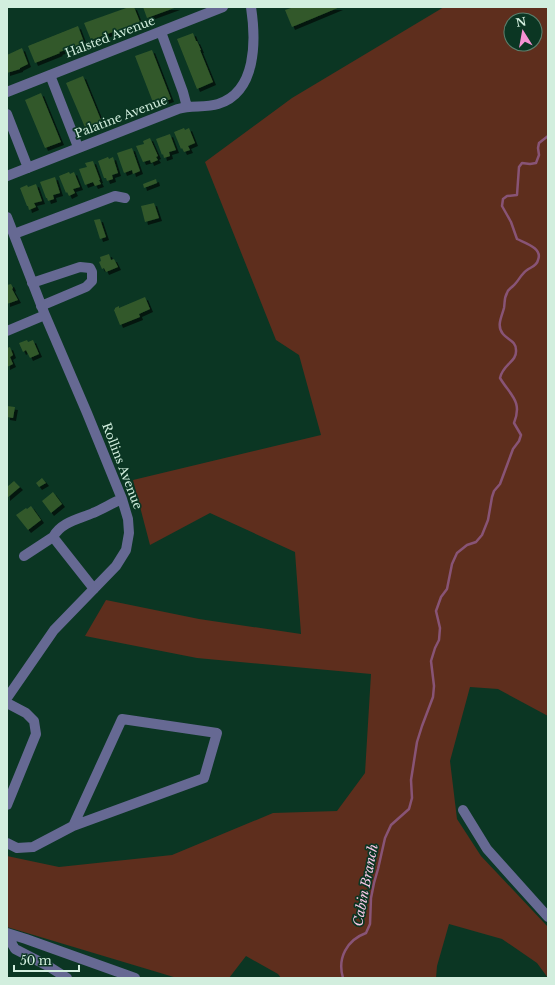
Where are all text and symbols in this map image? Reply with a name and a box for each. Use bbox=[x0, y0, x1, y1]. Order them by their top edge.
street label: Halsted Avenue bbox=[63, 12, 157, 61]
north arrow bbox=[503, 12, 543, 52]
text: N bbox=[515, 14, 528, 30]
street label: Palatine Avenue bbox=[73, 92, 169, 141]
street label: Rollins Avenue bbox=[99, 420, 146, 511]
water label: Cabin Branch bbox=[349, 843, 382, 928]
scale bar bbox=[14, 947, 79, 973]
text: 50 m bbox=[20, 953, 52, 968]

